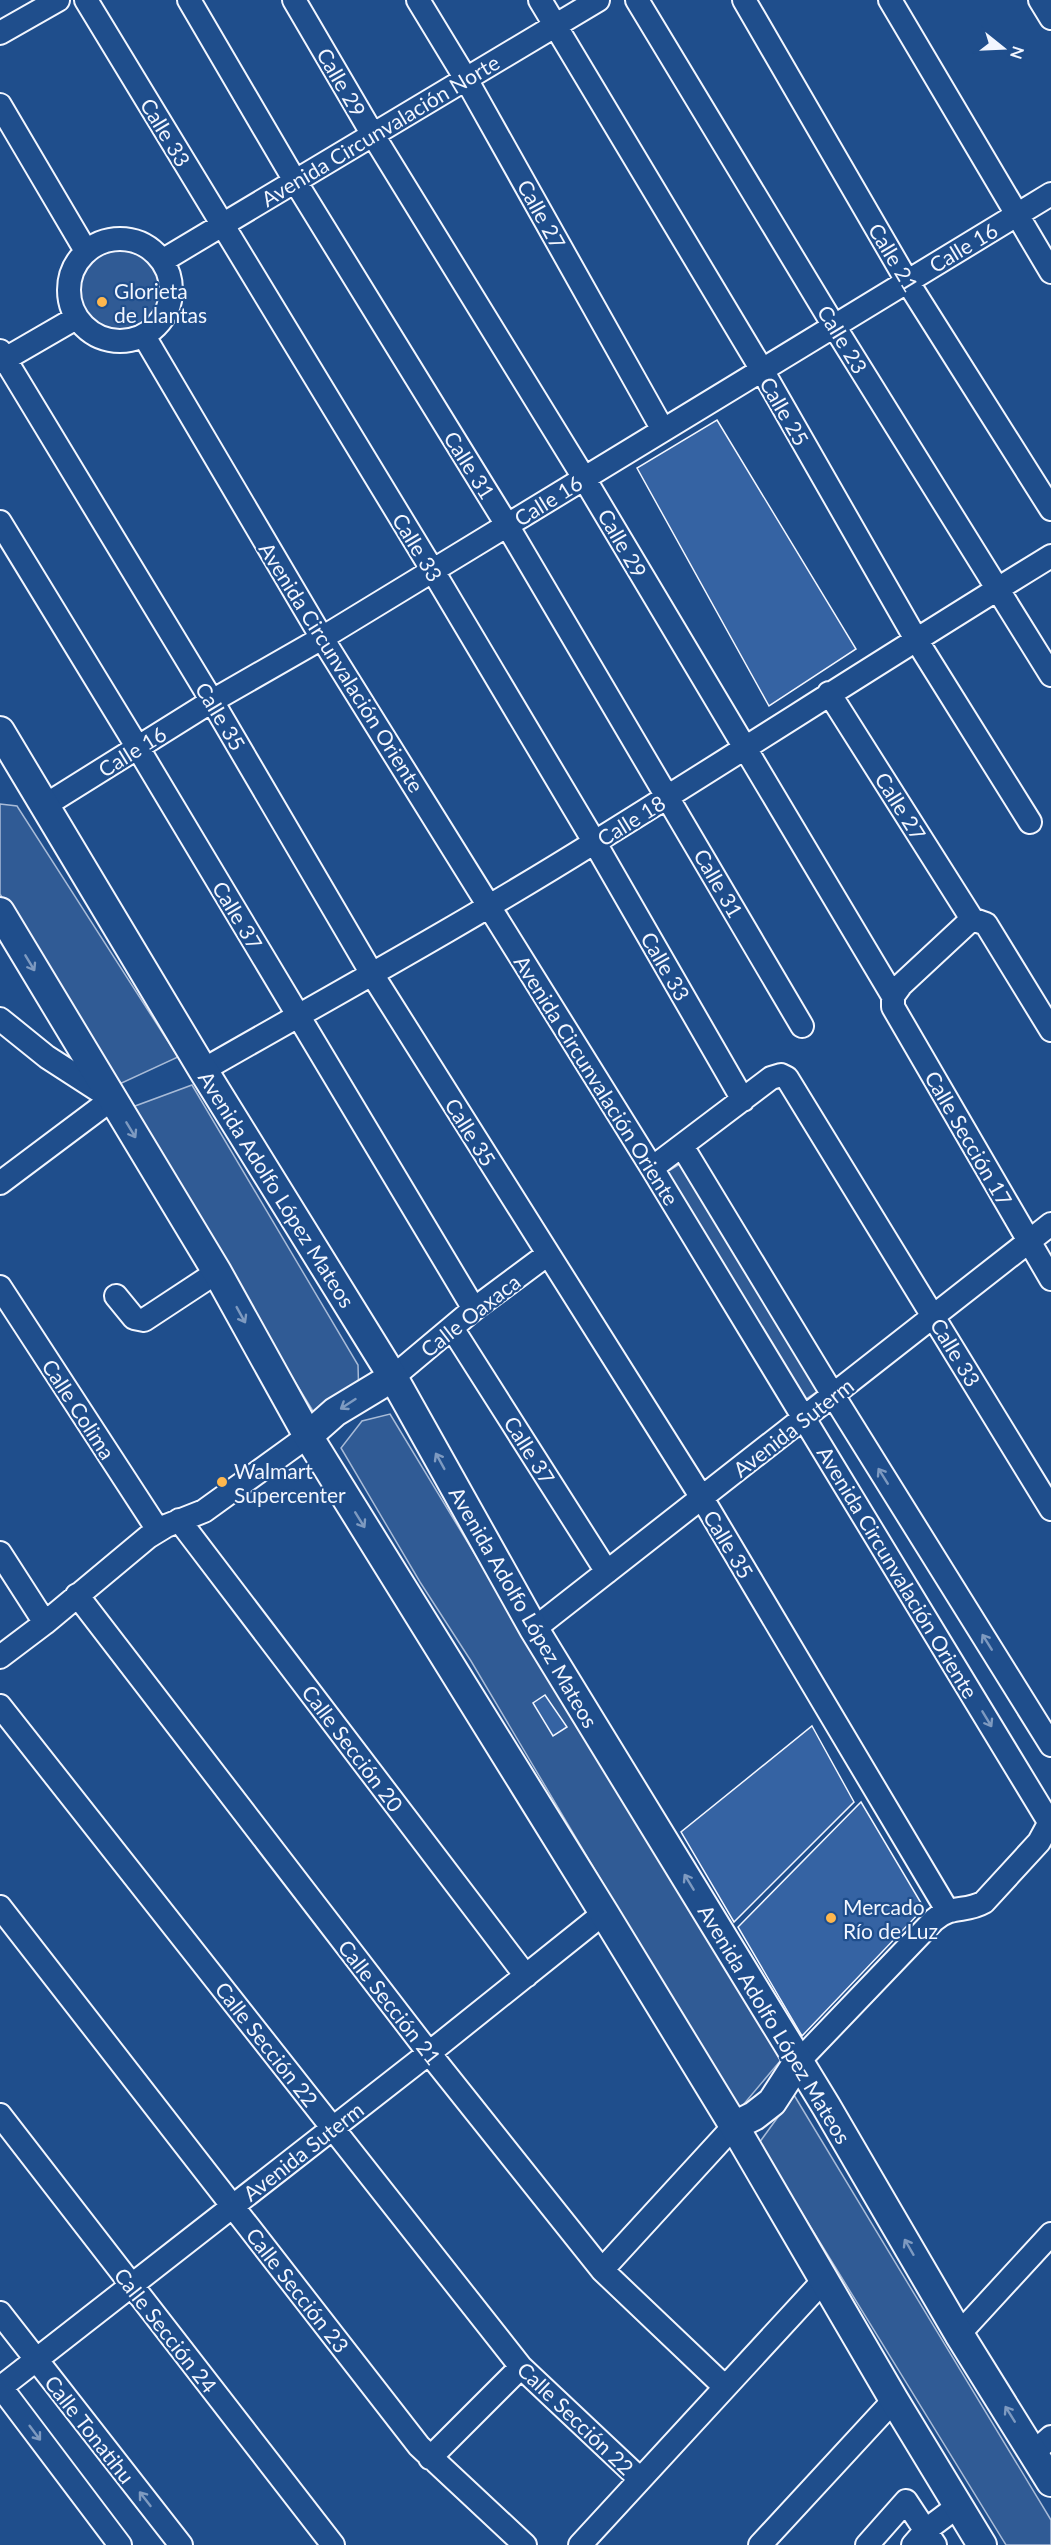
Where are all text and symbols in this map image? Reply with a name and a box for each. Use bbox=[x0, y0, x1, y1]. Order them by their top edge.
north arrow bbox=[973, 18, 1033, 78]
street label: Calle 29 bbox=[312, 43, 372, 121]
text: N bbox=[1007, 44, 1029, 62]
street label: Avenida Circunvalación Norte bbox=[256, 49, 504, 211]
street label: Calle 33 bbox=[136, 93, 196, 171]
street label: Calle 27 bbox=[513, 175, 571, 253]
street label: Calle 16 bbox=[924, 217, 1002, 277]
street label: Calle 21 bbox=[864, 218, 924, 296]
place label: Glorieta de Llantas bbox=[114, 278, 207, 327]
marker: Glorieta de Llantas bbox=[95, 295, 109, 309]
street label: Calle 23 bbox=[813, 300, 873, 378]
street label: Calle 25 bbox=[755, 372, 815, 450]
street label: Calle 31 bbox=[439, 426, 501, 504]
street label: Calle 16 bbox=[509, 469, 587, 531]
street label: Calle 29 bbox=[593, 504, 653, 582]
street label: Calle 33 bbox=[388, 508, 448, 586]
street label: Avenida Circunvalación Oriente bbox=[255, 537, 429, 797]
street label: Calle 35 bbox=[191, 677, 251, 755]
street label: Calle 16 bbox=[93, 720, 171, 782]
street label: Calle 27 bbox=[870, 767, 932, 845]
street label: Calle 18 bbox=[592, 789, 670, 851]
street label: Calle 31 bbox=[689, 844, 749, 922]
street label: Calle 37 bbox=[208, 876, 268, 954]
street label: Calle 33 bbox=[636, 927, 696, 1005]
street label: Avenida Circunvalación Oriente bbox=[510, 950, 684, 1210]
one-way arrow bbox=[24, 954, 36, 971]
street label: Avenida Adolfo López Mateos bbox=[194, 1066, 360, 1312]
street label: Calle Sección 17 bbox=[920, 1066, 1018, 1210]
street label: Calle 35 bbox=[440, 1093, 502, 1171]
one-way arrow bbox=[125, 1121, 137, 1138]
street label: Calle Oaxaca bbox=[415, 1268, 525, 1362]
one-way arrow bbox=[235, 1306, 247, 1323]
street label: Calle 33 bbox=[926, 1313, 986, 1391]
street label: Calle Colima bbox=[37, 1354, 121, 1464]
street label: Avenida Suterm bbox=[728, 1372, 858, 1482]
one-way arrow bbox=[340, 1397, 357, 1410]
street label: Calle 37 bbox=[499, 1411, 561, 1489]
street label: Avenida Circunvalación Oriente bbox=[813, 1441, 983, 1703]
one-way arrow bbox=[434, 1453, 445, 1471]
place label: Walmart Supercenter bbox=[234, 1458, 346, 1507]
one-way arrow bbox=[877, 1468, 889, 1485]
marker: Walmart Supercenter bbox=[215, 1475, 229, 1489]
street label: Avenida Adolfo López Mateos bbox=[445, 1482, 603, 1732]
street label: Calle 35 bbox=[699, 1505, 759, 1583]
one-way arrow bbox=[355, 1511, 367, 1528]
one-way arrow bbox=[980, 1633, 993, 1650]
street label: Calle Sección 20 bbox=[297, 1680, 409, 1816]
one-way arrow bbox=[981, 1710, 993, 1727]
one-way arrow bbox=[682, 1874, 694, 1891]
place label: Mercado Río de Luz bbox=[843, 1894, 938, 1943]
street label: Avenida Adolfo López Mateos bbox=[694, 1900, 856, 2148]
marker: Mercado Río de Luz bbox=[824, 1911, 838, 1925]
street label: Calle Sección 21 bbox=[334, 1935, 446, 2069]
street label: Calle Sección 22 bbox=[211, 1977, 323, 2111]
street label: Avenida Suterm bbox=[238, 2096, 368, 2206]
street label: Calle Sección 23 bbox=[242, 2223, 354, 2357]
one-way arrow bbox=[902, 2239, 914, 2256]
street label: Calle Sección 24 bbox=[110, 2263, 222, 2397]
street label: Calle Sección 22 bbox=[513, 2356, 639, 2480]
street label: Calle Tonatihu bbox=[40, 2370, 140, 2488]
one-way arrow bbox=[1003, 2406, 1015, 2423]
one-way arrow bbox=[28, 2425, 41, 2441]
one-way arrow bbox=[138, 2491, 151, 2507]

